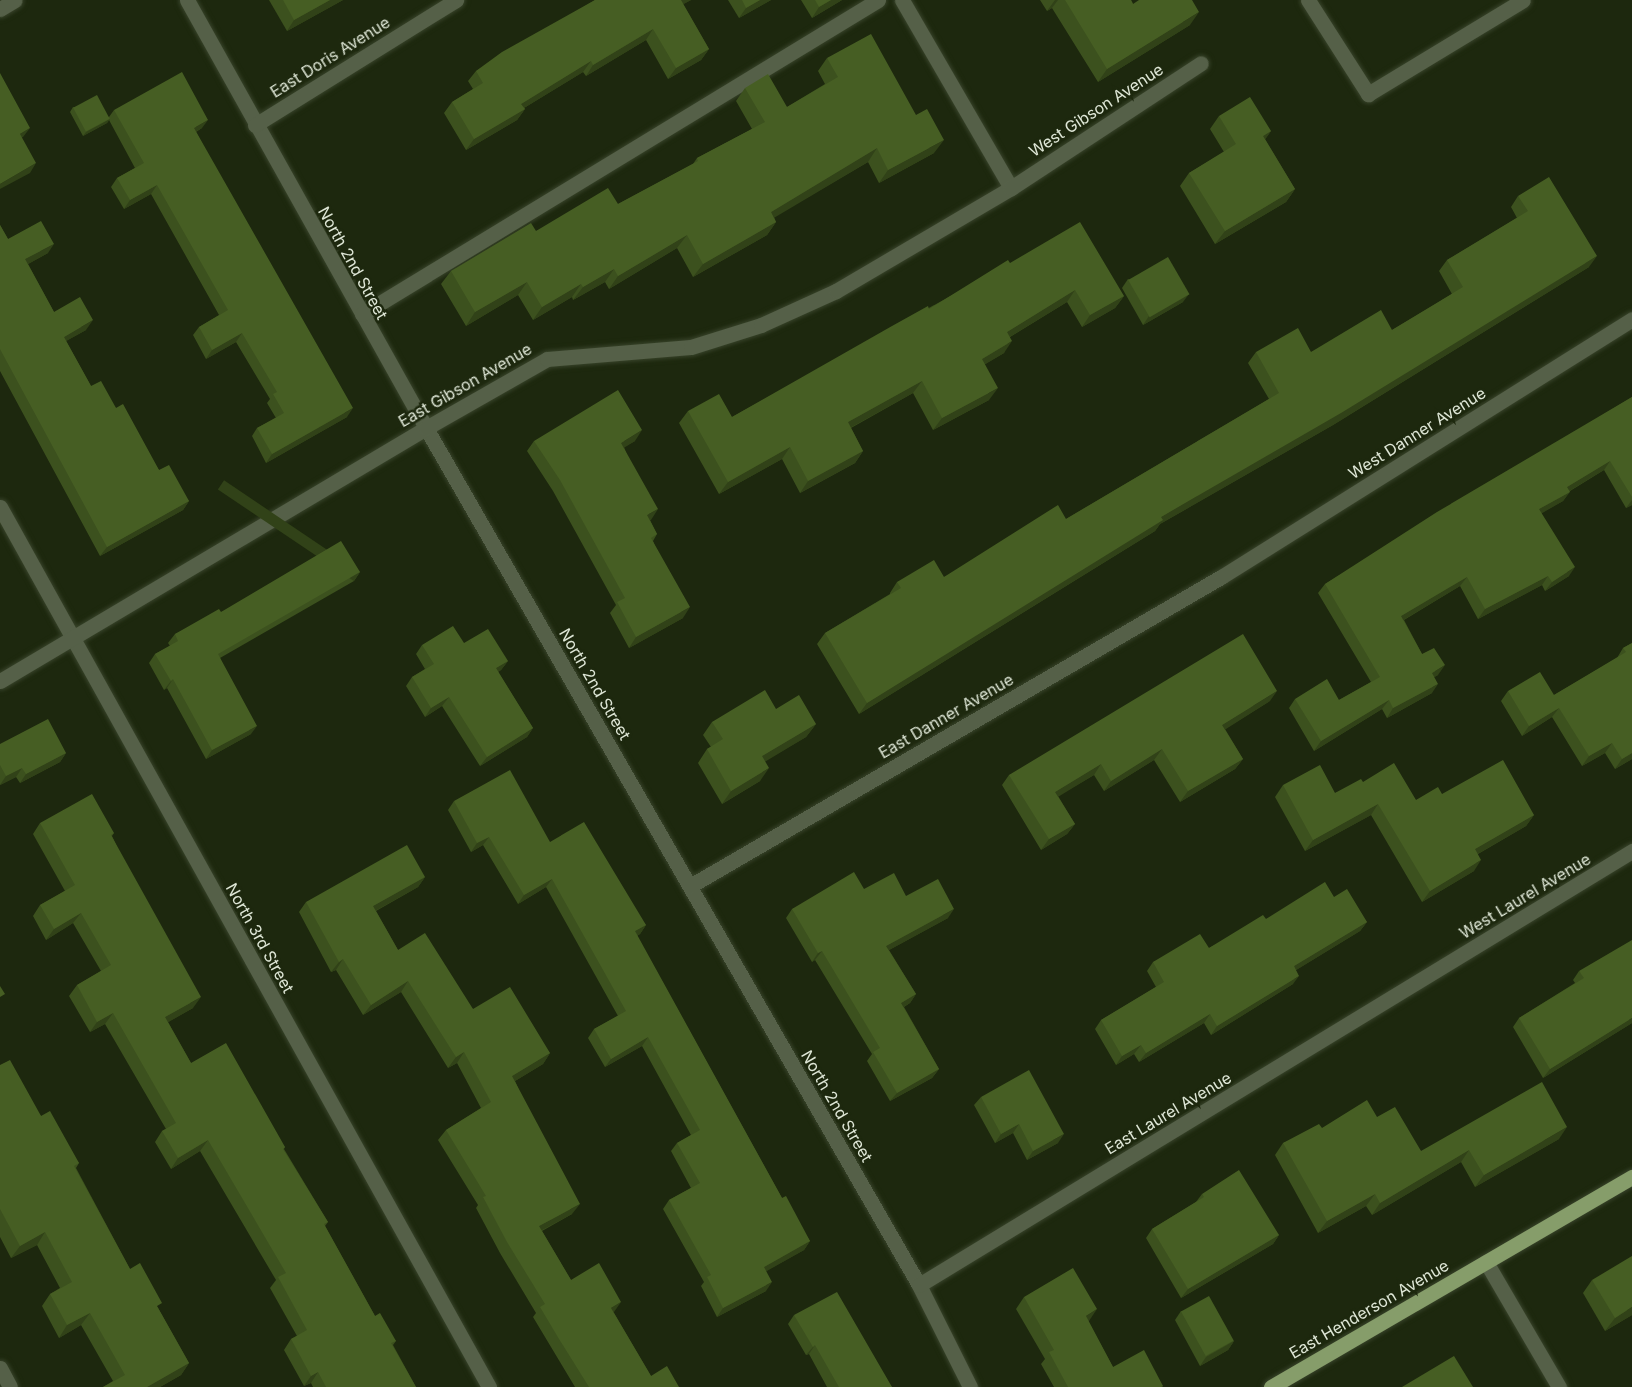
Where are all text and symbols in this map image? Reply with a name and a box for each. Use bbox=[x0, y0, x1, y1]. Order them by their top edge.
street label: East Doris Avenue bbox=[267, 13, 393, 101]
street label: West Gibson Avenue bbox=[1025, 59, 1167, 161]
street label: North 2nd Street bbox=[314, 203, 392, 323]
street label: East Gibson Avenue bbox=[395, 339, 535, 431]
street label: West Danner Avenue bbox=[1345, 383, 1489, 483]
street label: North 2nd Street bbox=[555, 625, 635, 743]
street label: East Danner Avenue bbox=[875, 670, 1017, 762]
street label: West Laurel Avenue bbox=[1456, 849, 1594, 943]
street label: North 3rd Street bbox=[222, 880, 298, 996]
street label: North 2nd Street bbox=[797, 1047, 877, 1165]
street label: East Laurel Avenue bbox=[1101, 1068, 1235, 1158]
street label: East Henderson Avenue bbox=[1286, 1255, 1452, 1363]

